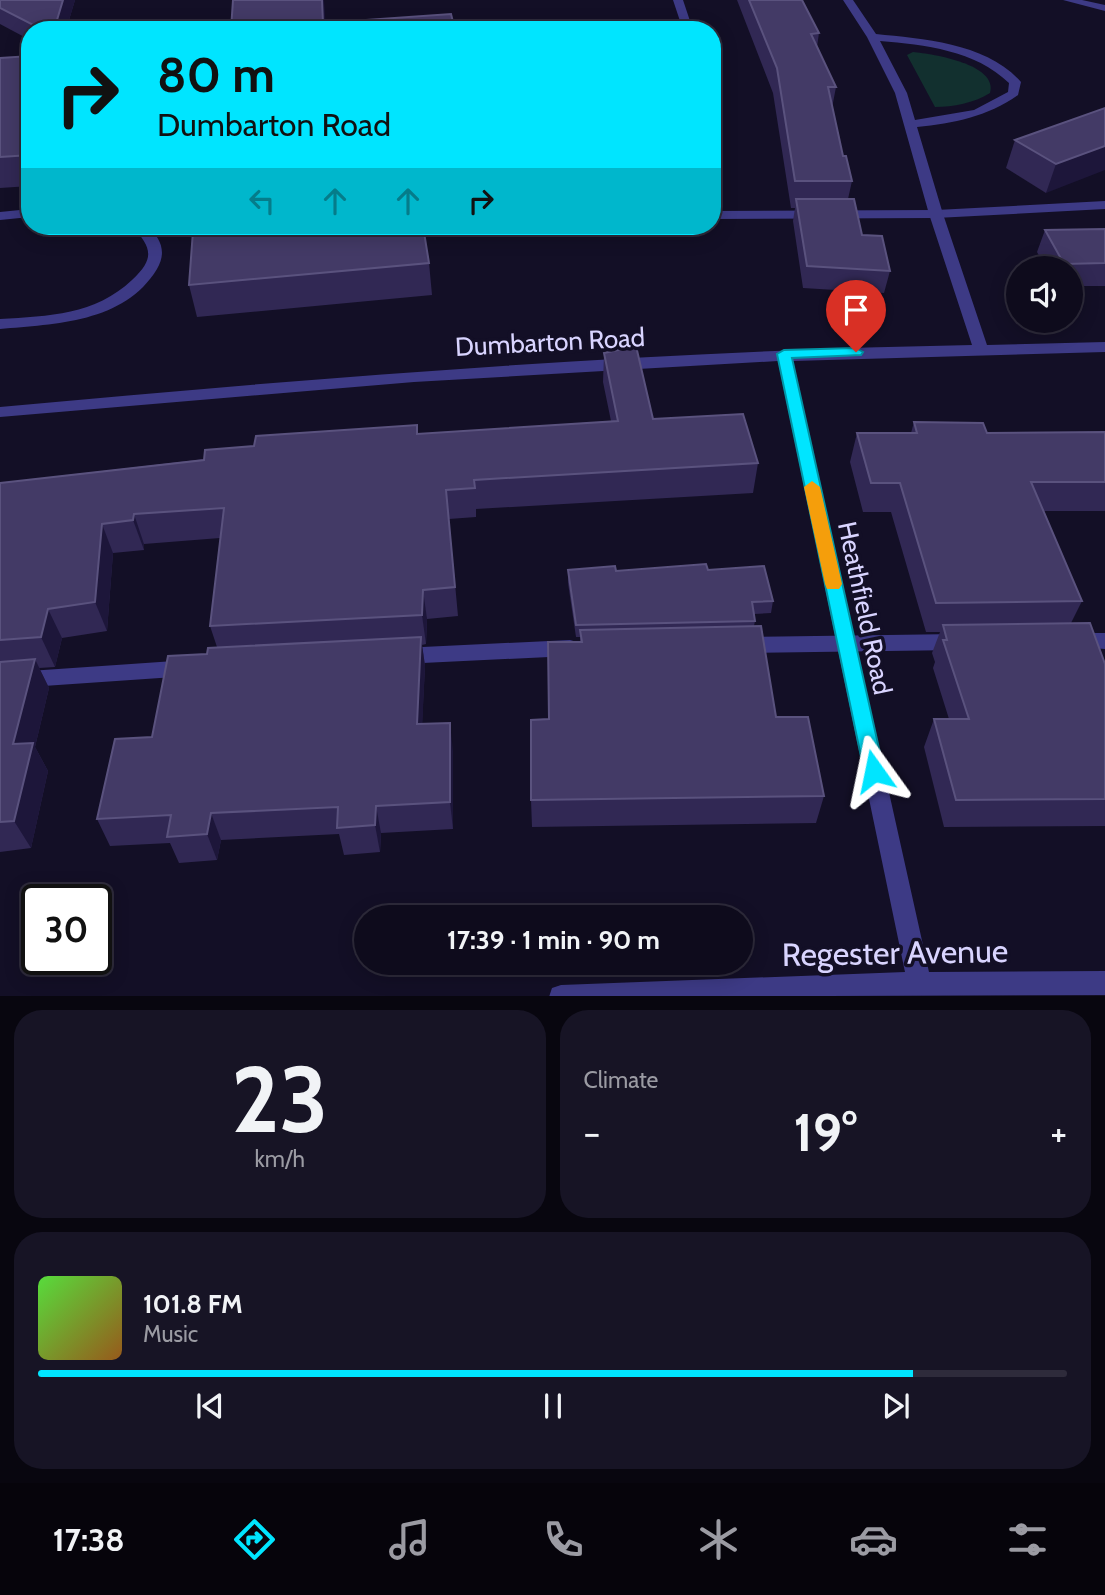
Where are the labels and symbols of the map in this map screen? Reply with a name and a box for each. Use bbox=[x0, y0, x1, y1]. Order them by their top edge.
pin bbox=[826, 280, 886, 352]
street label: Dumbarton Road bbox=[454, 321, 646, 363]
street label: Heathfield Road bbox=[831, 518, 899, 698]
position arrow bbox=[837, 734, 911, 808]
speed limit sign: 30 bbox=[21, 884, 112, 975]
street label: Regester Avenue bbox=[781, 931, 1009, 974]

